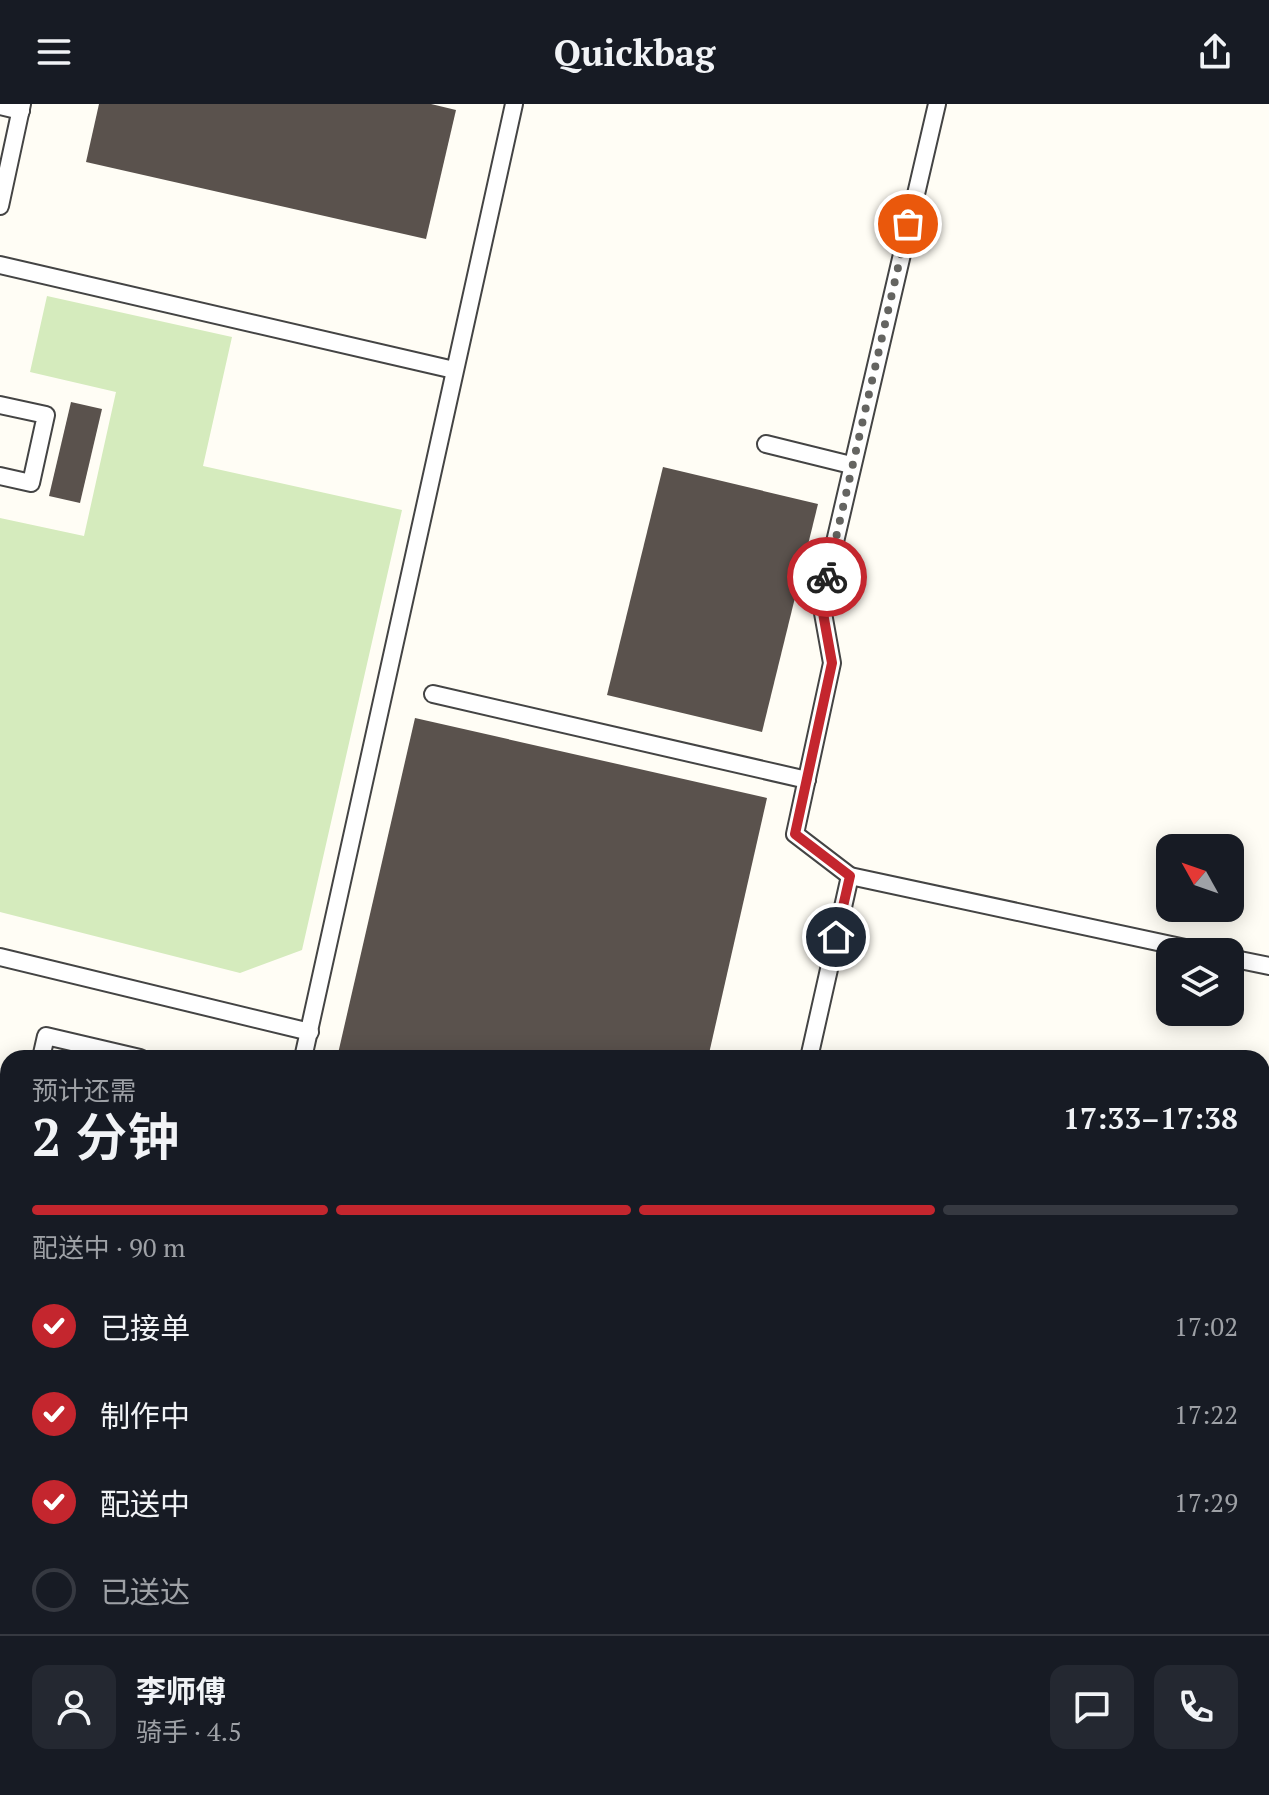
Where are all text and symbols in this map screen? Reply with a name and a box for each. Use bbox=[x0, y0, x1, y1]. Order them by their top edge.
text: Quickbag bbox=[554, 29, 715, 76]
icon: menu bbox=[32, 30, 76, 74]
icon: share bbox=[1193, 30, 1237, 74]
pin bbox=[874, 190, 942, 258]
icon: bag bbox=[886, 202, 930, 246]
courier bbox=[787, 537, 867, 617]
icon: bike bbox=[805, 555, 849, 599]
north arrow bbox=[1156, 834, 1244, 922]
map controls bbox=[1156, 834, 1244, 1026]
pin bbox=[802, 903, 870, 971]
icon: home bbox=[814, 915, 858, 959]
button: layers bbox=[1156, 938, 1244, 1026]
text: 预计还需 bbox=[32, 1073, 136, 1107]
text: 17:33–17:38 bbox=[1063, 1098, 1238, 1138]
text: 2 分钟 bbox=[32, 1102, 179, 1171]
text: 配送中 · 90 m bbox=[32, 1230, 185, 1264]
icon: check bbox=[32, 1304, 76, 1348]
text: 已接单 bbox=[100, 1308, 190, 1348]
text: 17:02 bbox=[1174, 1309, 1238, 1343]
icon: check bbox=[32, 1392, 76, 1436]
text: 制作中 bbox=[100, 1396, 190, 1436]
text: 17:22 bbox=[1174, 1397, 1238, 1431]
icon: check bbox=[32, 1480, 76, 1524]
text: 配送中 bbox=[100, 1484, 190, 1524]
text: 17:29 bbox=[1174, 1485, 1238, 1519]
text: 已送达 bbox=[100, 1572, 190, 1612]
button: person bbox=[32, 1665, 116, 1749]
button: chat bbox=[1050, 1665, 1134, 1749]
button: phone bbox=[1154, 1665, 1238, 1749]
text: 李师傅 bbox=[136, 1671, 226, 1711]
text: 骑手 · 4.5 bbox=[136, 1714, 242, 1748]

